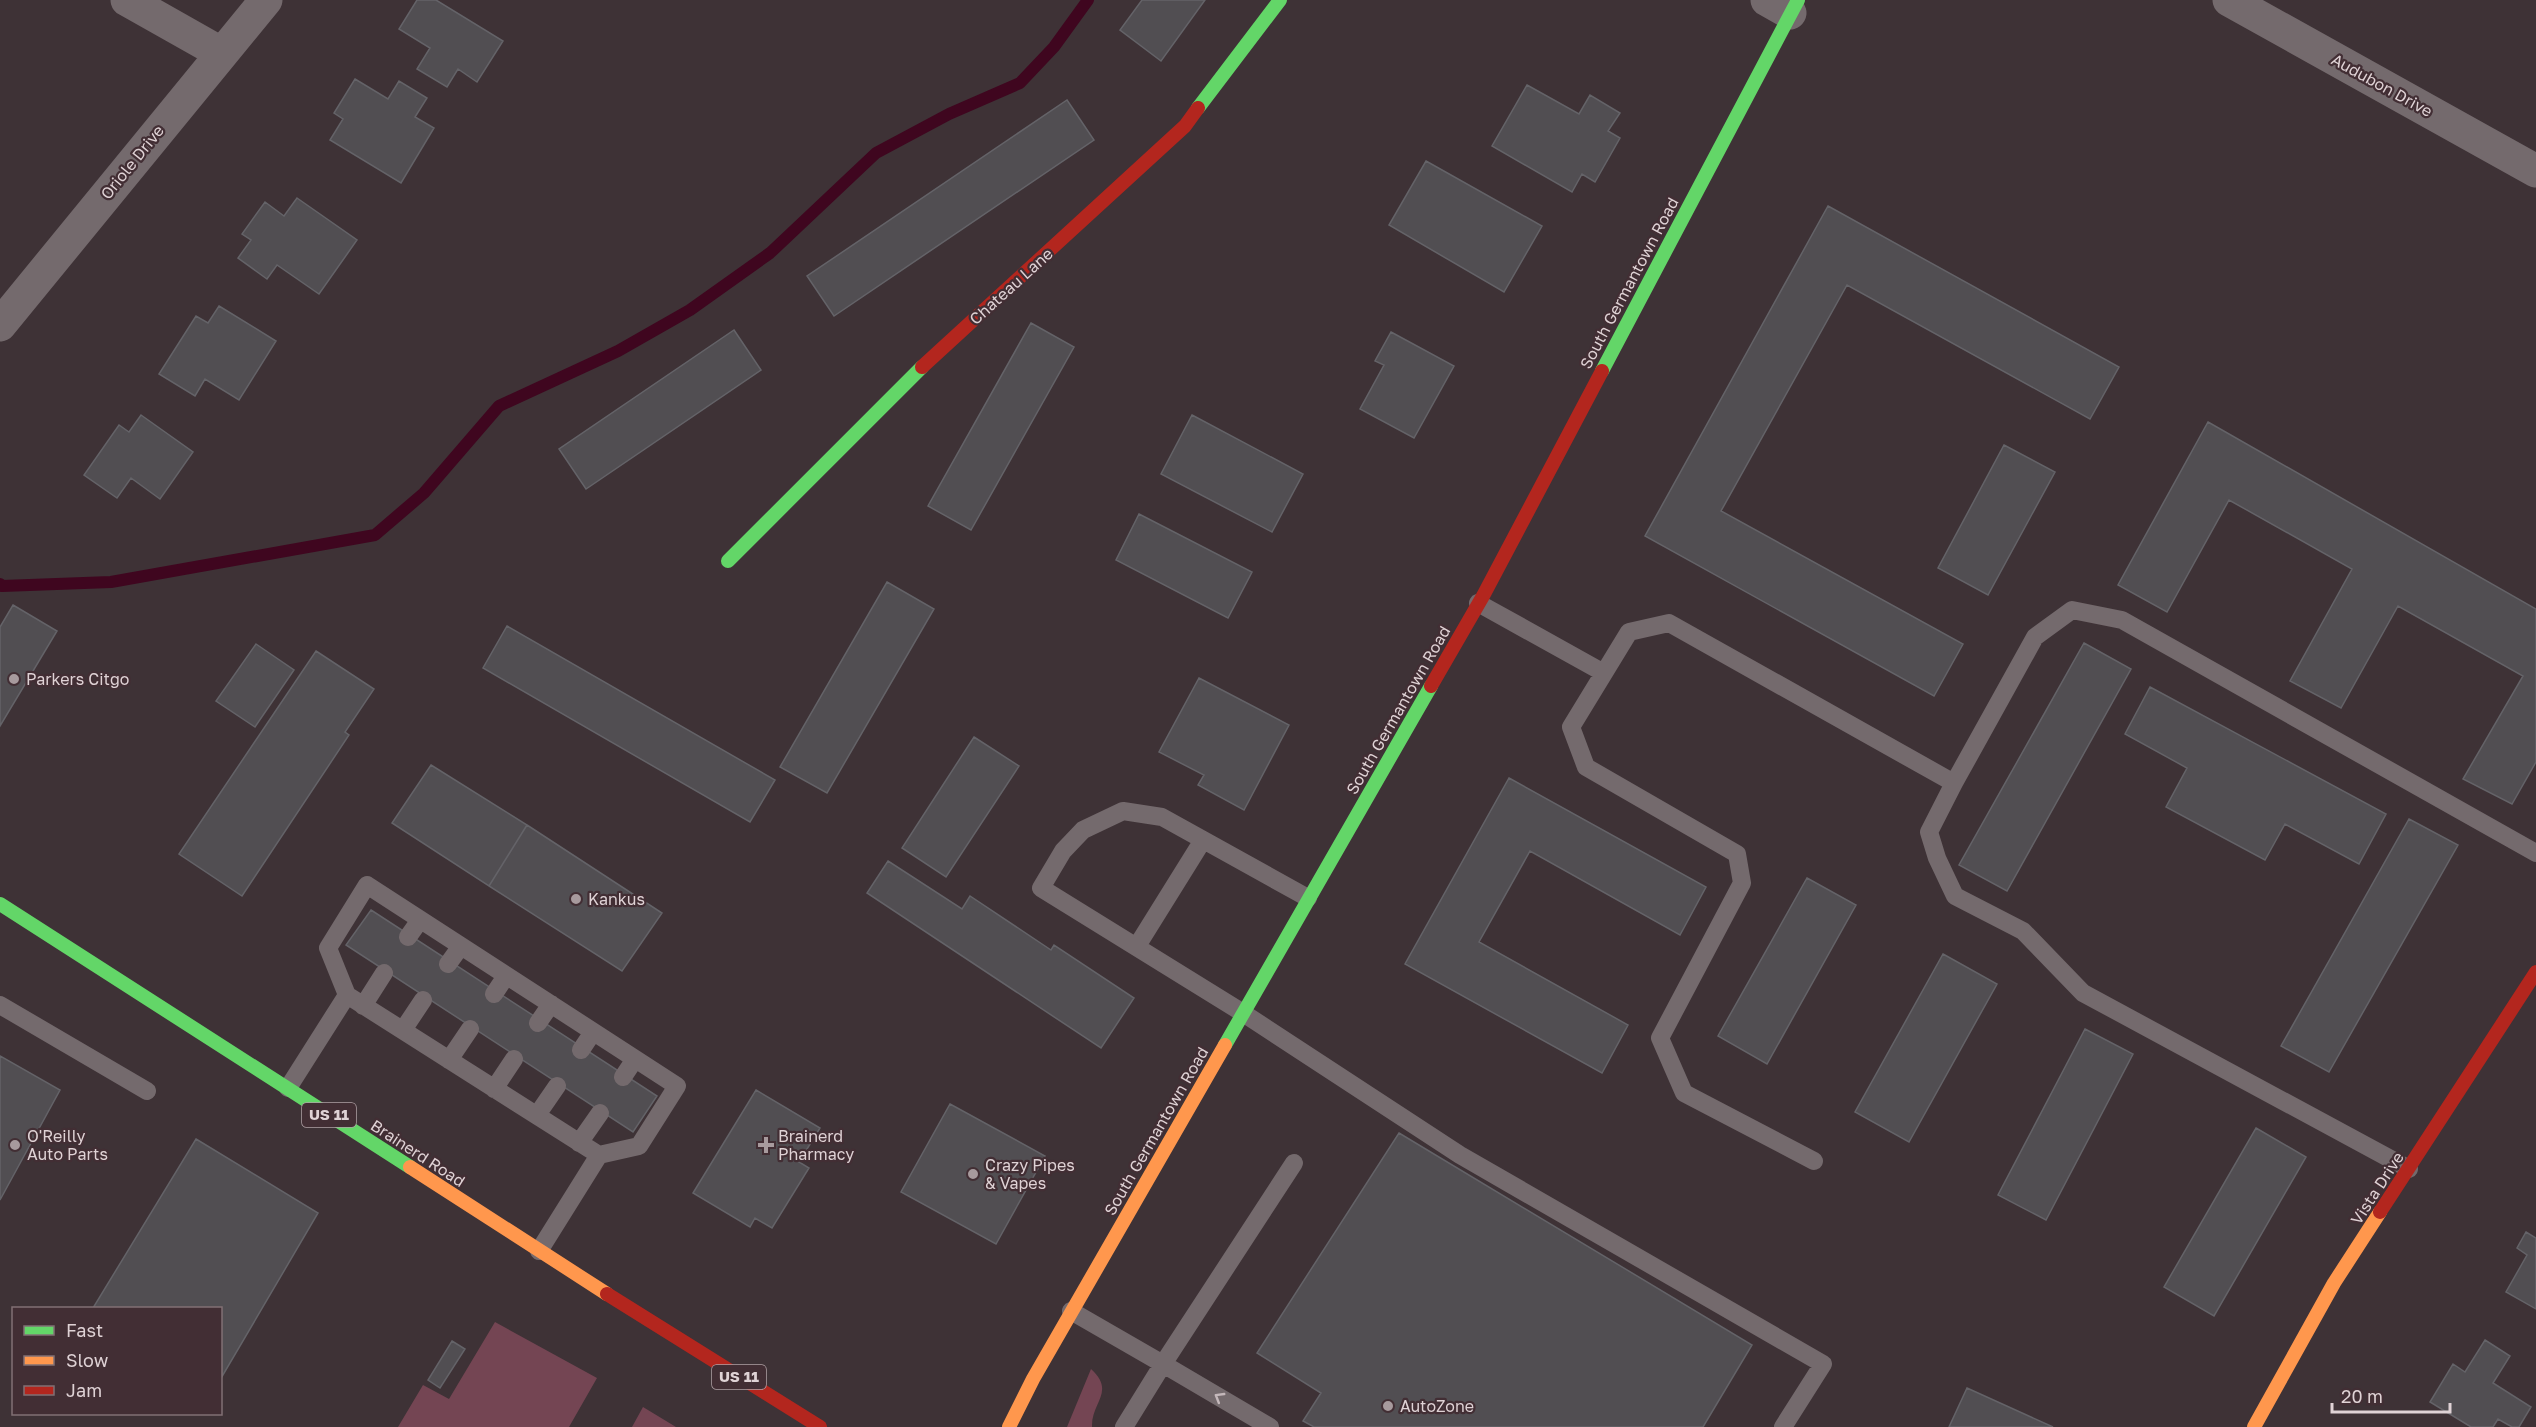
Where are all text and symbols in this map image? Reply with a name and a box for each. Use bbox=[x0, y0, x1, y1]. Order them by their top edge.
street label: Audubon Drive bbox=[2328, 49, 2436, 121]
street label: Oriole Drive bbox=[96, 121, 168, 203]
street label: South Germantown Road bbox=[1575, 194, 1683, 372]
street label: Chateau Lane bbox=[965, 243, 1057, 329]
street label: South Germantown Road bbox=[1342, 622, 1454, 798]
place label: Parkers Citgo bbox=[26, 669, 129, 689]
marker: Parkers Citgo bbox=[7, 672, 21, 686]
place label: Kankus bbox=[588, 889, 645, 909]
marker: Kankus bbox=[569, 892, 583, 906]
street label: South Germantown Road bbox=[1100, 1043, 1212, 1219]
road number: US 11 bbox=[302, 1103, 356, 1127]
street label: Brainerd Road bbox=[367, 1115, 469, 1191]
place label: O'Reilly Auto Parts bbox=[27, 1126, 108, 1164]
place label: Brainerd Pharmacy bbox=[778, 1126, 854, 1164]
marker: O'Reilly Auto Parts bbox=[8, 1138, 22, 1152]
marker: Brainerd Pharmacy bbox=[759, 1138, 773, 1152]
street label: Vista Drive bbox=[2346, 1148, 2408, 1228]
place label: Crazy Pipes & Vapes bbox=[985, 1155, 1075, 1193]
marker: Crazy Pipes & Vapes bbox=[966, 1167, 980, 1181]
legend bbox=[12, 1307, 222, 1415]
text: Fast bbox=[66, 1319, 103, 1341]
text: Slow bbox=[66, 1349, 109, 1371]
road number: US 11 bbox=[712, 1365, 766, 1389]
scale bar bbox=[2332, 1376, 2450, 1414]
text: Jam bbox=[66, 1379, 102, 1401]
text: 20 m bbox=[2341, 1385, 2383, 1407]
one-way arrow bbox=[1215, 1393, 1225, 1404]
place label: AutoZone bbox=[1400, 1396, 1474, 1416]
marker: AutoZone bbox=[1381, 1399, 1395, 1413]

